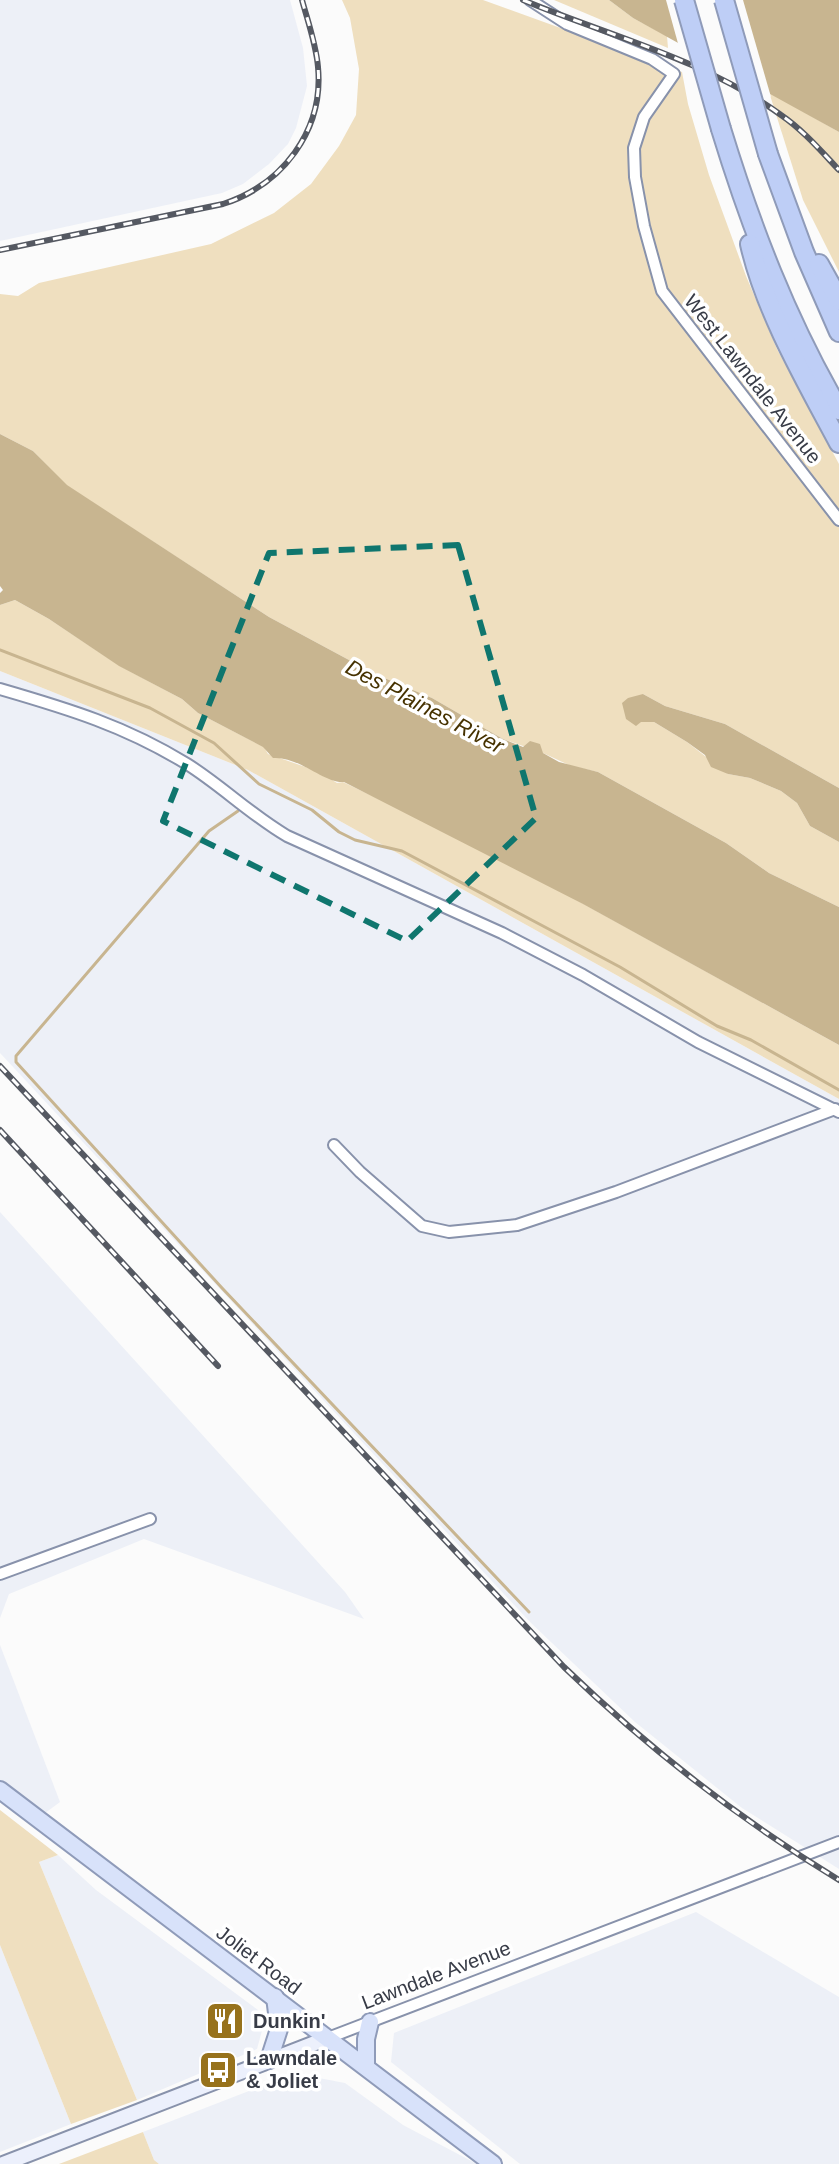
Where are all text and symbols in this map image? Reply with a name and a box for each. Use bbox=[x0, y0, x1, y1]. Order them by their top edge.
street label: West Lawndale Avenue bbox=[680, 290, 826, 468]
water label: Des Plaines River bbox=[342, 654, 509, 759]
street label: Joliet Road bbox=[212, 1921, 306, 1999]
street label: Lawndale Avenue bbox=[359, 1936, 513, 2014]
restaurant icon: Dunkin' bbox=[204, 2000, 246, 2042]
place label: Dunkin' bbox=[253, 2010, 326, 2032]
place label: Lawndale & Joliet bbox=[246, 2047, 337, 2092]
bus stop icon: Lawndale & Joliet bbox=[197, 2049, 239, 2091]

